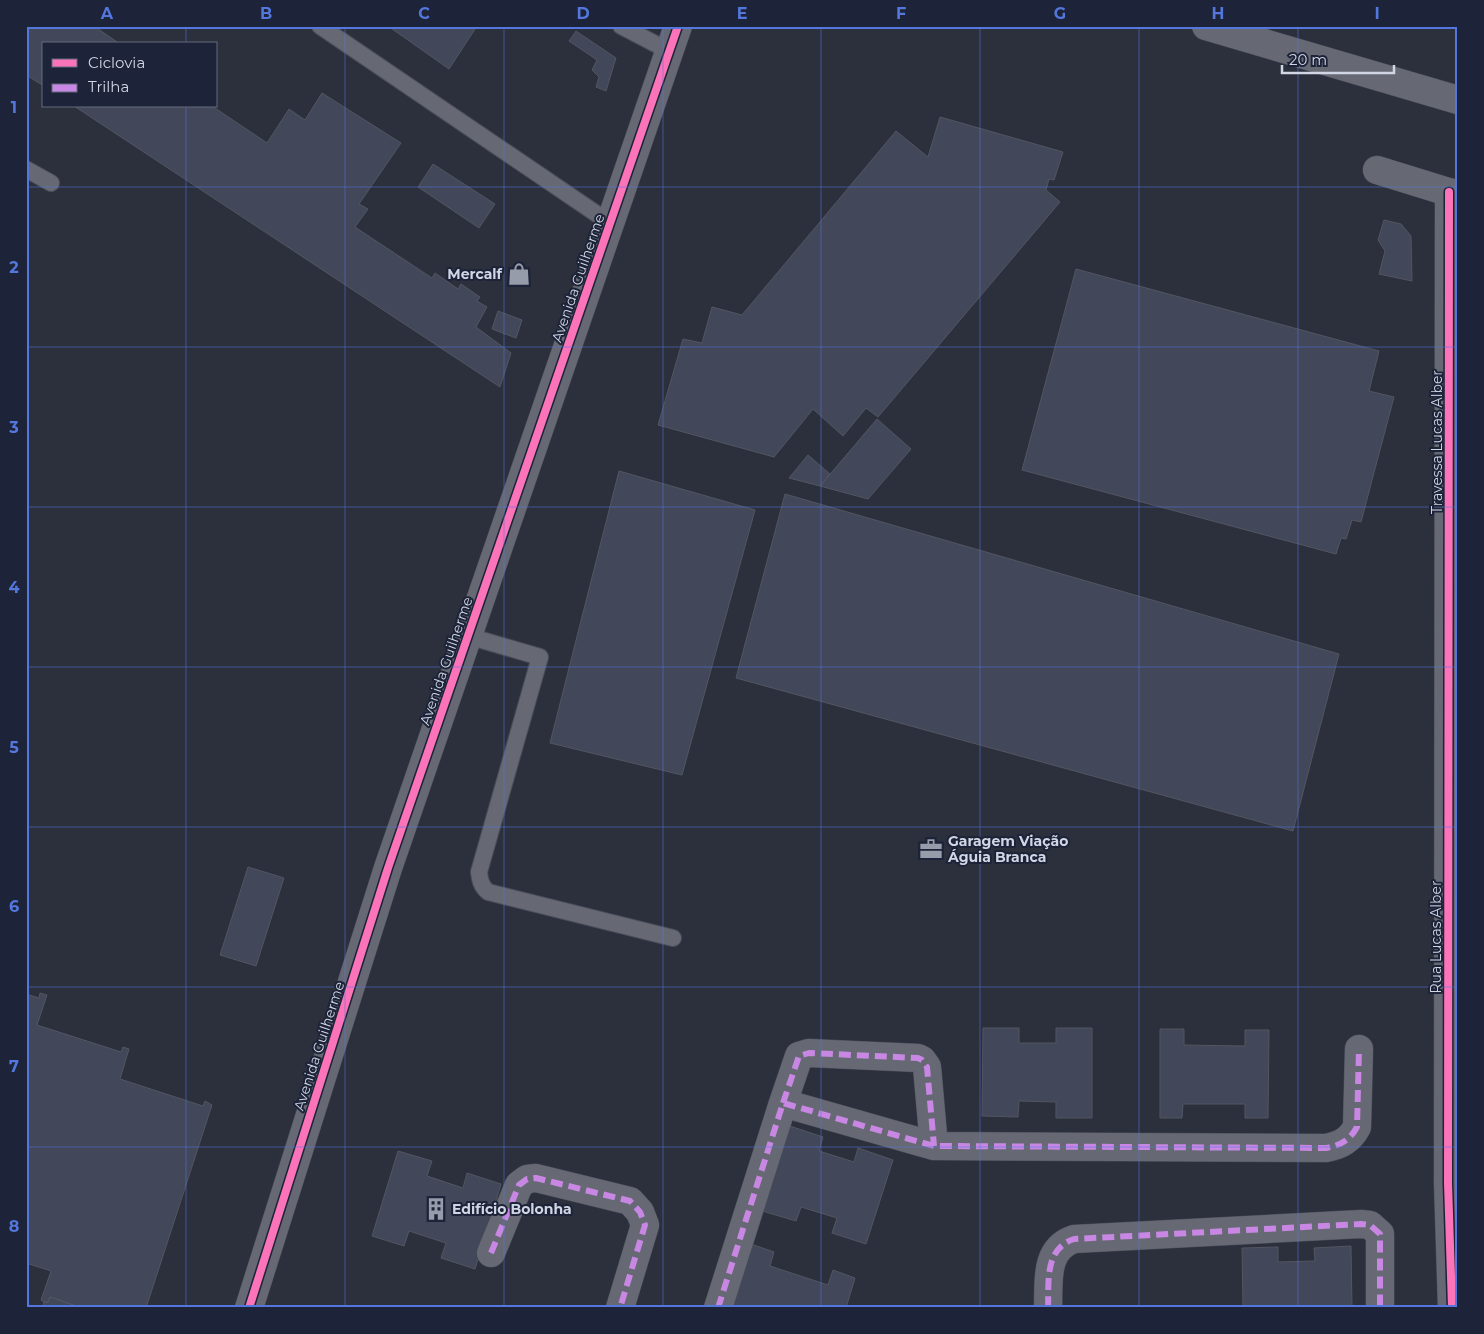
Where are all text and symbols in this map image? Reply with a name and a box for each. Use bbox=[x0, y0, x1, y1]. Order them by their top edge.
text: A bbox=[100, 4, 114, 23]
text: B bbox=[260, 4, 272, 23]
text: C bbox=[418, 4, 430, 23]
text: D bbox=[576, 4, 590, 23]
text: E bbox=[737, 4, 747, 23]
text: F bbox=[896, 4, 906, 23]
text: G bbox=[1054, 4, 1066, 23]
text: H bbox=[1212, 4, 1224, 23]
text: I bbox=[1374, 4, 1380, 23]
legend bbox=[42, 42, 218, 108]
scale bar bbox=[1282, 42, 1394, 74]
text: 20 m bbox=[1289, 50, 1327, 69]
text: Ciclovia bbox=[88, 53, 145, 72]
text: Trilha bbox=[88, 77, 129, 96]
text: 1 bbox=[11, 98, 17, 117]
street label: Avenida Guilherme bbox=[548, 211, 608, 345]
text: 2 bbox=[9, 258, 19, 277]
shop icon: Mercalf bbox=[506, 261, 532, 287]
place label: Mercalf bbox=[447, 265, 503, 283]
street label: Travessa Lucas Alber bbox=[1428, 370, 1446, 514]
text: 3 bbox=[8, 418, 19, 437]
text: 4 bbox=[8, 578, 20, 597]
street label: Avenida Guilherme bbox=[416, 594, 476, 728]
text: 5 bbox=[9, 738, 19, 757]
place label: Garagem Viação Águia Branca bbox=[947, 832, 1068, 866]
office icon: Garagem Viação Águia Branca bbox=[918, 836, 944, 862]
street label: Rua Lucas Alber bbox=[1427, 880, 1445, 994]
text: 6 bbox=[9, 897, 19, 916]
street label: Avenida Guilherme bbox=[290, 979, 348, 1113]
text: 7 bbox=[9, 1057, 19, 1076]
building icon: Edifício Bolonha bbox=[423, 1196, 449, 1222]
place label: Edifício Bolonha bbox=[452, 1200, 572, 1218]
text: 8 bbox=[9, 1217, 19, 1236]

